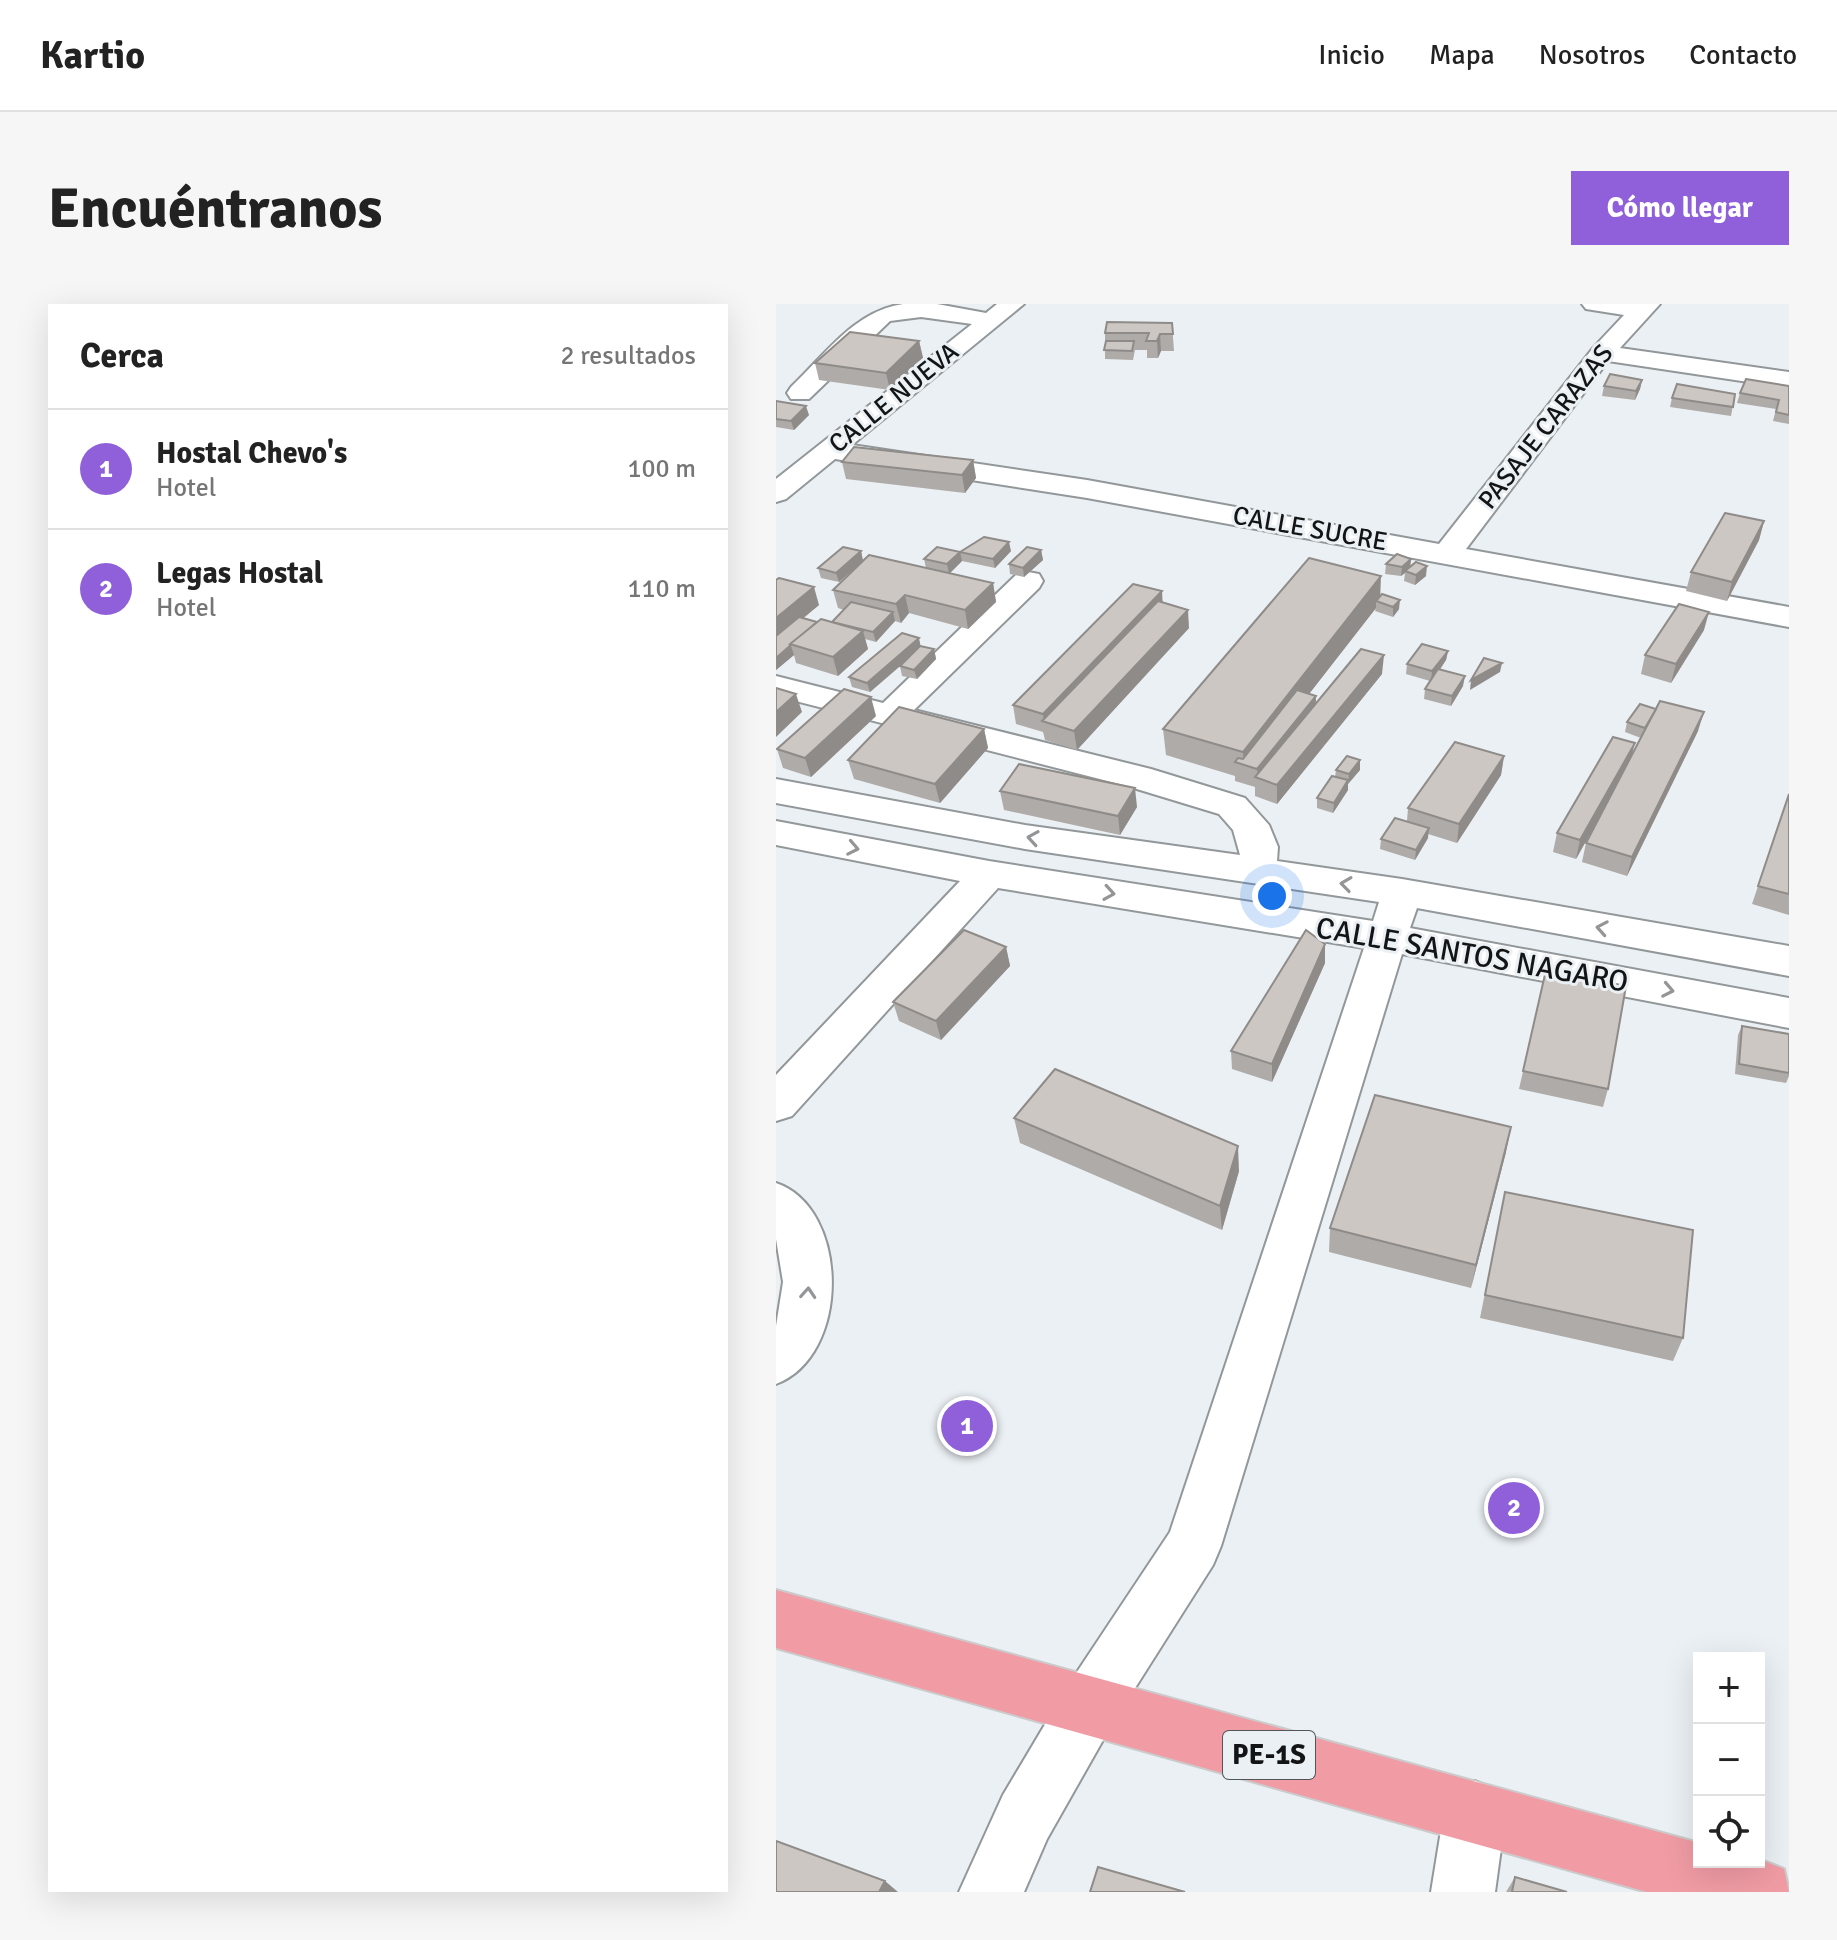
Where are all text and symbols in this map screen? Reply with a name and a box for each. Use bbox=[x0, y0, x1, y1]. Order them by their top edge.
text: Kartio bbox=[40, 32, 145, 79]
text: Inicio bbox=[1318, 38, 1385, 72]
text: Mapa bbox=[1429, 38, 1495, 72]
text: Nosotros bbox=[1539, 38, 1645, 72]
text: Contacto bbox=[1689, 38, 1797, 72]
button: Cómo llegar bbox=[1571, 171, 1789, 245]
text: Encuéntranos bbox=[48, 174, 382, 243]
text: Cerca bbox=[80, 335, 164, 377]
street label: CALLE NUEVA bbox=[823, 336, 966, 460]
street label: PASAJE CARAZAS bbox=[1472, 338, 1620, 516]
text: 2 resultados bbox=[560, 340, 696, 372]
text: Hostal Chevo's bbox=[156, 435, 347, 472]
text: 1 bbox=[99, 453, 113, 485]
text: 100 m bbox=[627, 453, 696, 485]
text: Hotel bbox=[156, 472, 216, 504]
street label: CALLE SUCRE bbox=[1230, 500, 1390, 558]
text: Legas Hostal bbox=[156, 555, 323, 592]
text: 2 bbox=[99, 573, 113, 605]
text: 110 m bbox=[627, 573, 696, 605]
text: Hotel bbox=[156, 592, 216, 624]
one-way arrow bbox=[1026, 830, 1040, 847]
one-way arrow bbox=[845, 839, 859, 856]
your location bbox=[1252, 876, 1292, 916]
one-way arrow bbox=[1339, 876, 1352, 893]
one-way arrow bbox=[1102, 884, 1115, 901]
street label: CALLE SANTOS NAGARO bbox=[1313, 909, 1631, 1001]
one-way arrow bbox=[1595, 920, 1609, 937]
one-way arrow bbox=[1661, 981, 1675, 998]
one-way arrow bbox=[799, 1286, 816, 1299]
pin: 1 bbox=[941, 1396, 993, 1456]
pin: 2 bbox=[1488, 1478, 1540, 1538]
map controls bbox=[1693, 1652, 1765, 1868]
button: + bbox=[1693, 1652, 1765, 1724]
button: − bbox=[1693, 1724, 1765, 1796]
road number: PE-1S bbox=[1223, 1731, 1315, 1779]
button: locate bbox=[1693, 1796, 1765, 1868]

